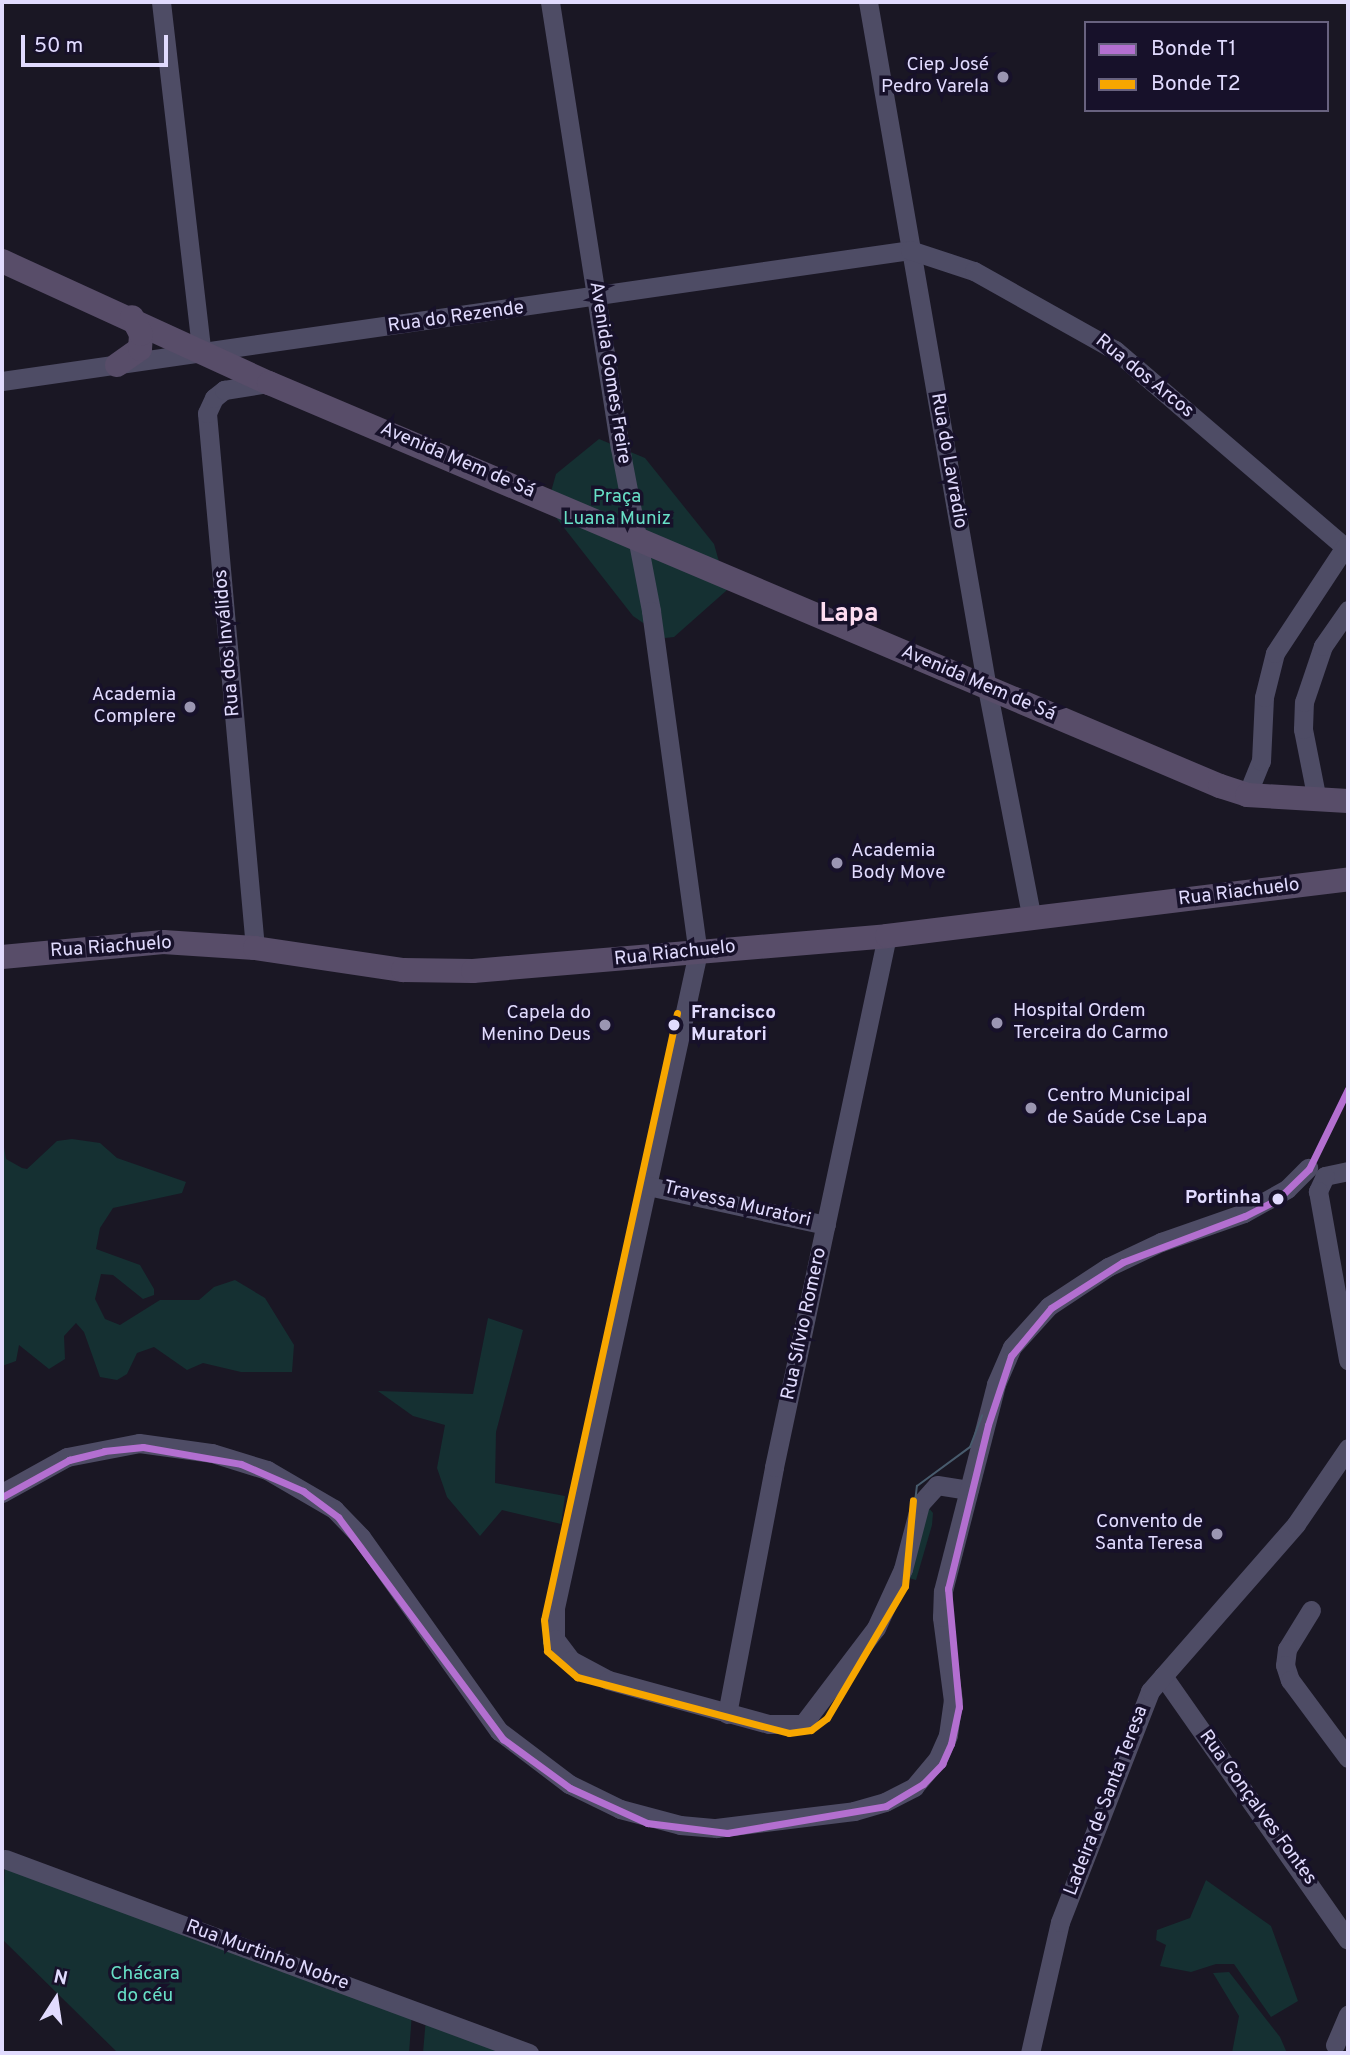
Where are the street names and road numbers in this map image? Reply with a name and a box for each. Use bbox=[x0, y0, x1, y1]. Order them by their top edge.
street label: Avenida Gomes Freire bbox=[583, 280, 635, 466]
street label: Rua do Rezende bbox=[386, 297, 526, 339]
street label: Rua dos Arcos bbox=[1090, 330, 1198, 424]
street label: Rua do Lavradio bbox=[925, 391, 971, 531]
street label: Avenida Mem de Sá bbox=[376, 418, 538, 504]
street label: Rua dos Inválidos bbox=[210, 568, 246, 718]
street label: Avenida Mem de Sá bbox=[897, 641, 1059, 727]
street label: Rua Riachuelo bbox=[1177, 874, 1301, 912]
street label: Rua Riachuelo bbox=[49, 932, 173, 964]
street label: Rua Riachuelo bbox=[613, 936, 737, 972]
street label: Travessa Muratori bbox=[661, 1177, 813, 1233]
street label: Rua Sílvio Romero bbox=[778, 1246, 832, 1402]
street label: Ladeira de Santa Teresa bbox=[1060, 1702, 1154, 1900]
street label: Rua Gonçalves Fontes bbox=[1193, 1726, 1321, 1890]
street label: Rua Murtinho Nobre bbox=[182, 1916, 352, 1996]

